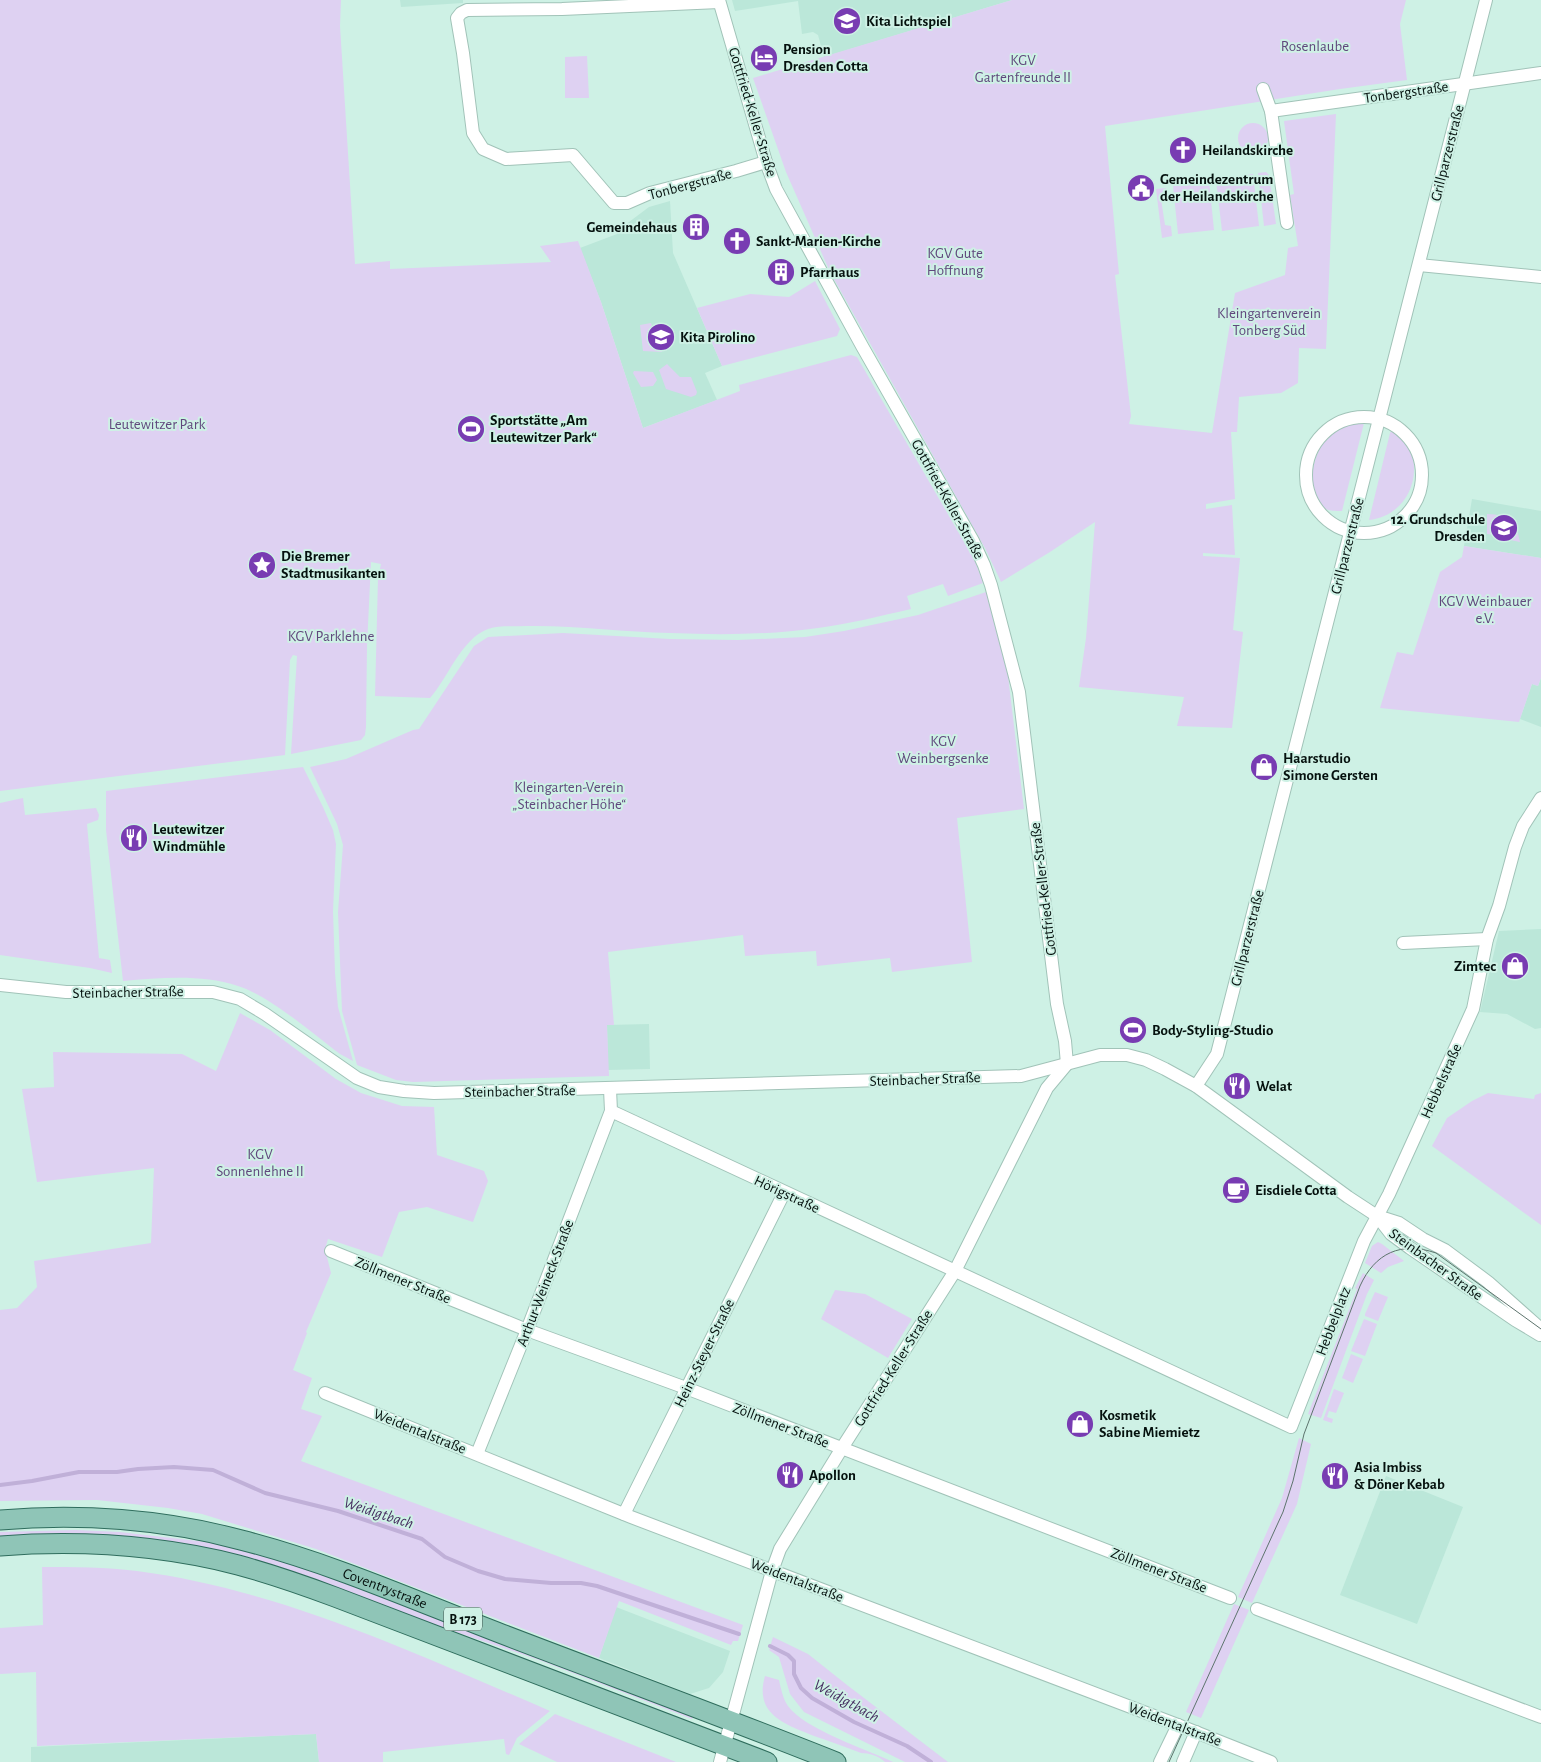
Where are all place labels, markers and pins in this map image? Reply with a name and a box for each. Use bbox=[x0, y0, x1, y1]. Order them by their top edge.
school or university icon: Kita Lichtspiel bbox=[832, 6, 862, 36]
place label: Kita Lichtspiel bbox=[866, 14, 951, 29]
place label: Pension Dresden Cotta bbox=[783, 42, 868, 74]
hotel icon: Pension Dresden Cotta bbox=[749, 43, 779, 73]
church icon: Heilandskirche bbox=[1168, 135, 1198, 165]
place label: Heilandskirche bbox=[1202, 143, 1293, 158]
place label: Gemeindezentrum der Heilandskirche bbox=[1160, 172, 1274, 204]
public building icon: Gemeindezentrum der Heilandskirche bbox=[1126, 173, 1156, 203]
building icon: Gemeindehaus bbox=[681, 212, 711, 242]
place label: Gemeindehaus bbox=[586, 220, 677, 235]
church icon: Sankt-Marien-Kirche bbox=[722, 226, 752, 256]
place label: Sankt-Marien-Kirche bbox=[756, 234, 881, 249]
building icon: Pfarrhaus bbox=[766, 257, 796, 287]
place label: Pfarrhaus bbox=[800, 265, 860, 280]
school or university icon: Kita Pirolino bbox=[646, 322, 676, 352]
place label: Kita Pirolino bbox=[680, 330, 755, 345]
place label: Sportstätte „Am Leutewitzer Park“ bbox=[490, 413, 597, 445]
sports icon: Sportstätte „Am Leutewitzer Park“ bbox=[456, 414, 486, 444]
place label: 12. Grundschule Dresden bbox=[1391, 512, 1485, 544]
school or university icon: 12. Grundschule Dresden bbox=[1489, 513, 1519, 543]
place label: Die Bremer Stadtmusikanten bbox=[281, 549, 386, 581]
place icon: Die Bremer Stadtmusikanten bbox=[247, 550, 277, 580]
place label: Haarstudio Simone Gersten bbox=[1283, 751, 1378, 783]
shop icon: Haarstudio Simone Gersten bbox=[1249, 752, 1279, 782]
place label: Leutewitzer Windmühle bbox=[153, 822, 225, 854]
restaurant icon: Leutewitzer Windmühle bbox=[119, 823, 149, 853]
shop icon: Zimtec bbox=[1500, 951, 1530, 981]
place label: Zimtec bbox=[1454, 959, 1496, 974]
sports icon: Body-Styling-Studio bbox=[1118, 1015, 1148, 1045]
place label: Body-Styling-Studio bbox=[1152, 1023, 1273, 1038]
restaurant icon: Welat bbox=[1222, 1071, 1252, 1101]
place label: Welat bbox=[1256, 1079, 1292, 1094]
cafe icon: Eisdiele Cotta bbox=[1221, 1175, 1251, 1205]
place label: Eisdiele Cotta bbox=[1255, 1183, 1337, 1198]
place label: Kosmetik Sabine Miemietz bbox=[1099, 1408, 1200, 1440]
shop icon: Kosmetik Sabine Miemietz bbox=[1065, 1409, 1095, 1439]
restaurant icon: Apollon bbox=[775, 1460, 805, 1490]
place label: Asia Imbiss & Döner Kebab bbox=[1354, 1460, 1445, 1492]
restaurant icon: Asia Imbiss & Döner Kebab bbox=[1320, 1461, 1350, 1491]
place label: Apollon bbox=[809, 1468, 856, 1483]

